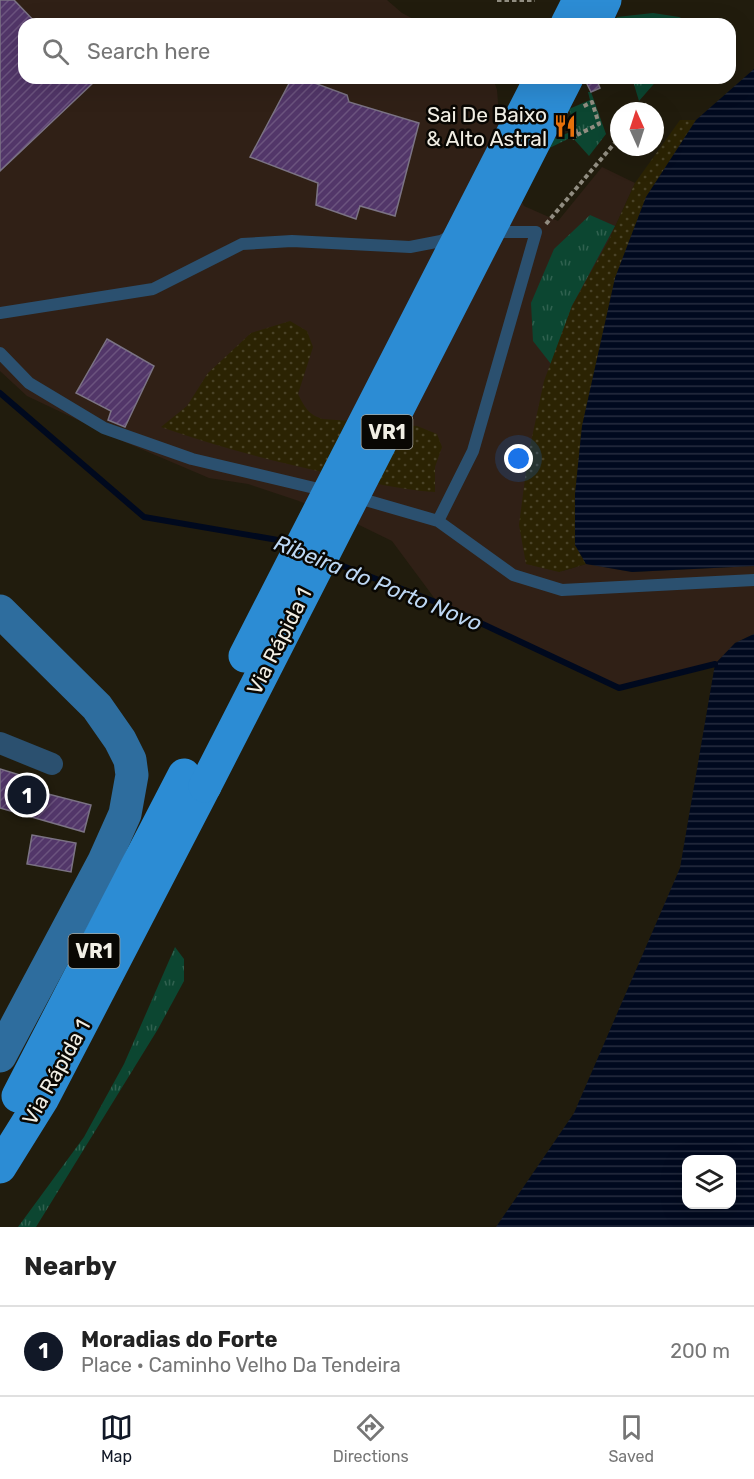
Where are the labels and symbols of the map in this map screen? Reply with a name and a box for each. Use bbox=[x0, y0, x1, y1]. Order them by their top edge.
place label: Sai De Baixo & Alto Astral bbox=[426, 102, 547, 151]
north arrow bbox=[610, 102, 664, 156]
restaurant icon: Sai De Baixo & Alto Astral bbox=[552, 113, 578, 139]
road number: VR1 bbox=[362, 415, 412, 449]
your location bbox=[504, 444, 533, 473]
water label: Ribeira do Porto Novo bbox=[270, 529, 486, 637]
street label: Via Rápida 1 bbox=[241, 583, 317, 699]
pin: 1 bbox=[8, 772, 46, 818]
road number: VR1 bbox=[68, 934, 119, 968]
street label: Via Rápida 1 bbox=[17, 1015, 95, 1129]

